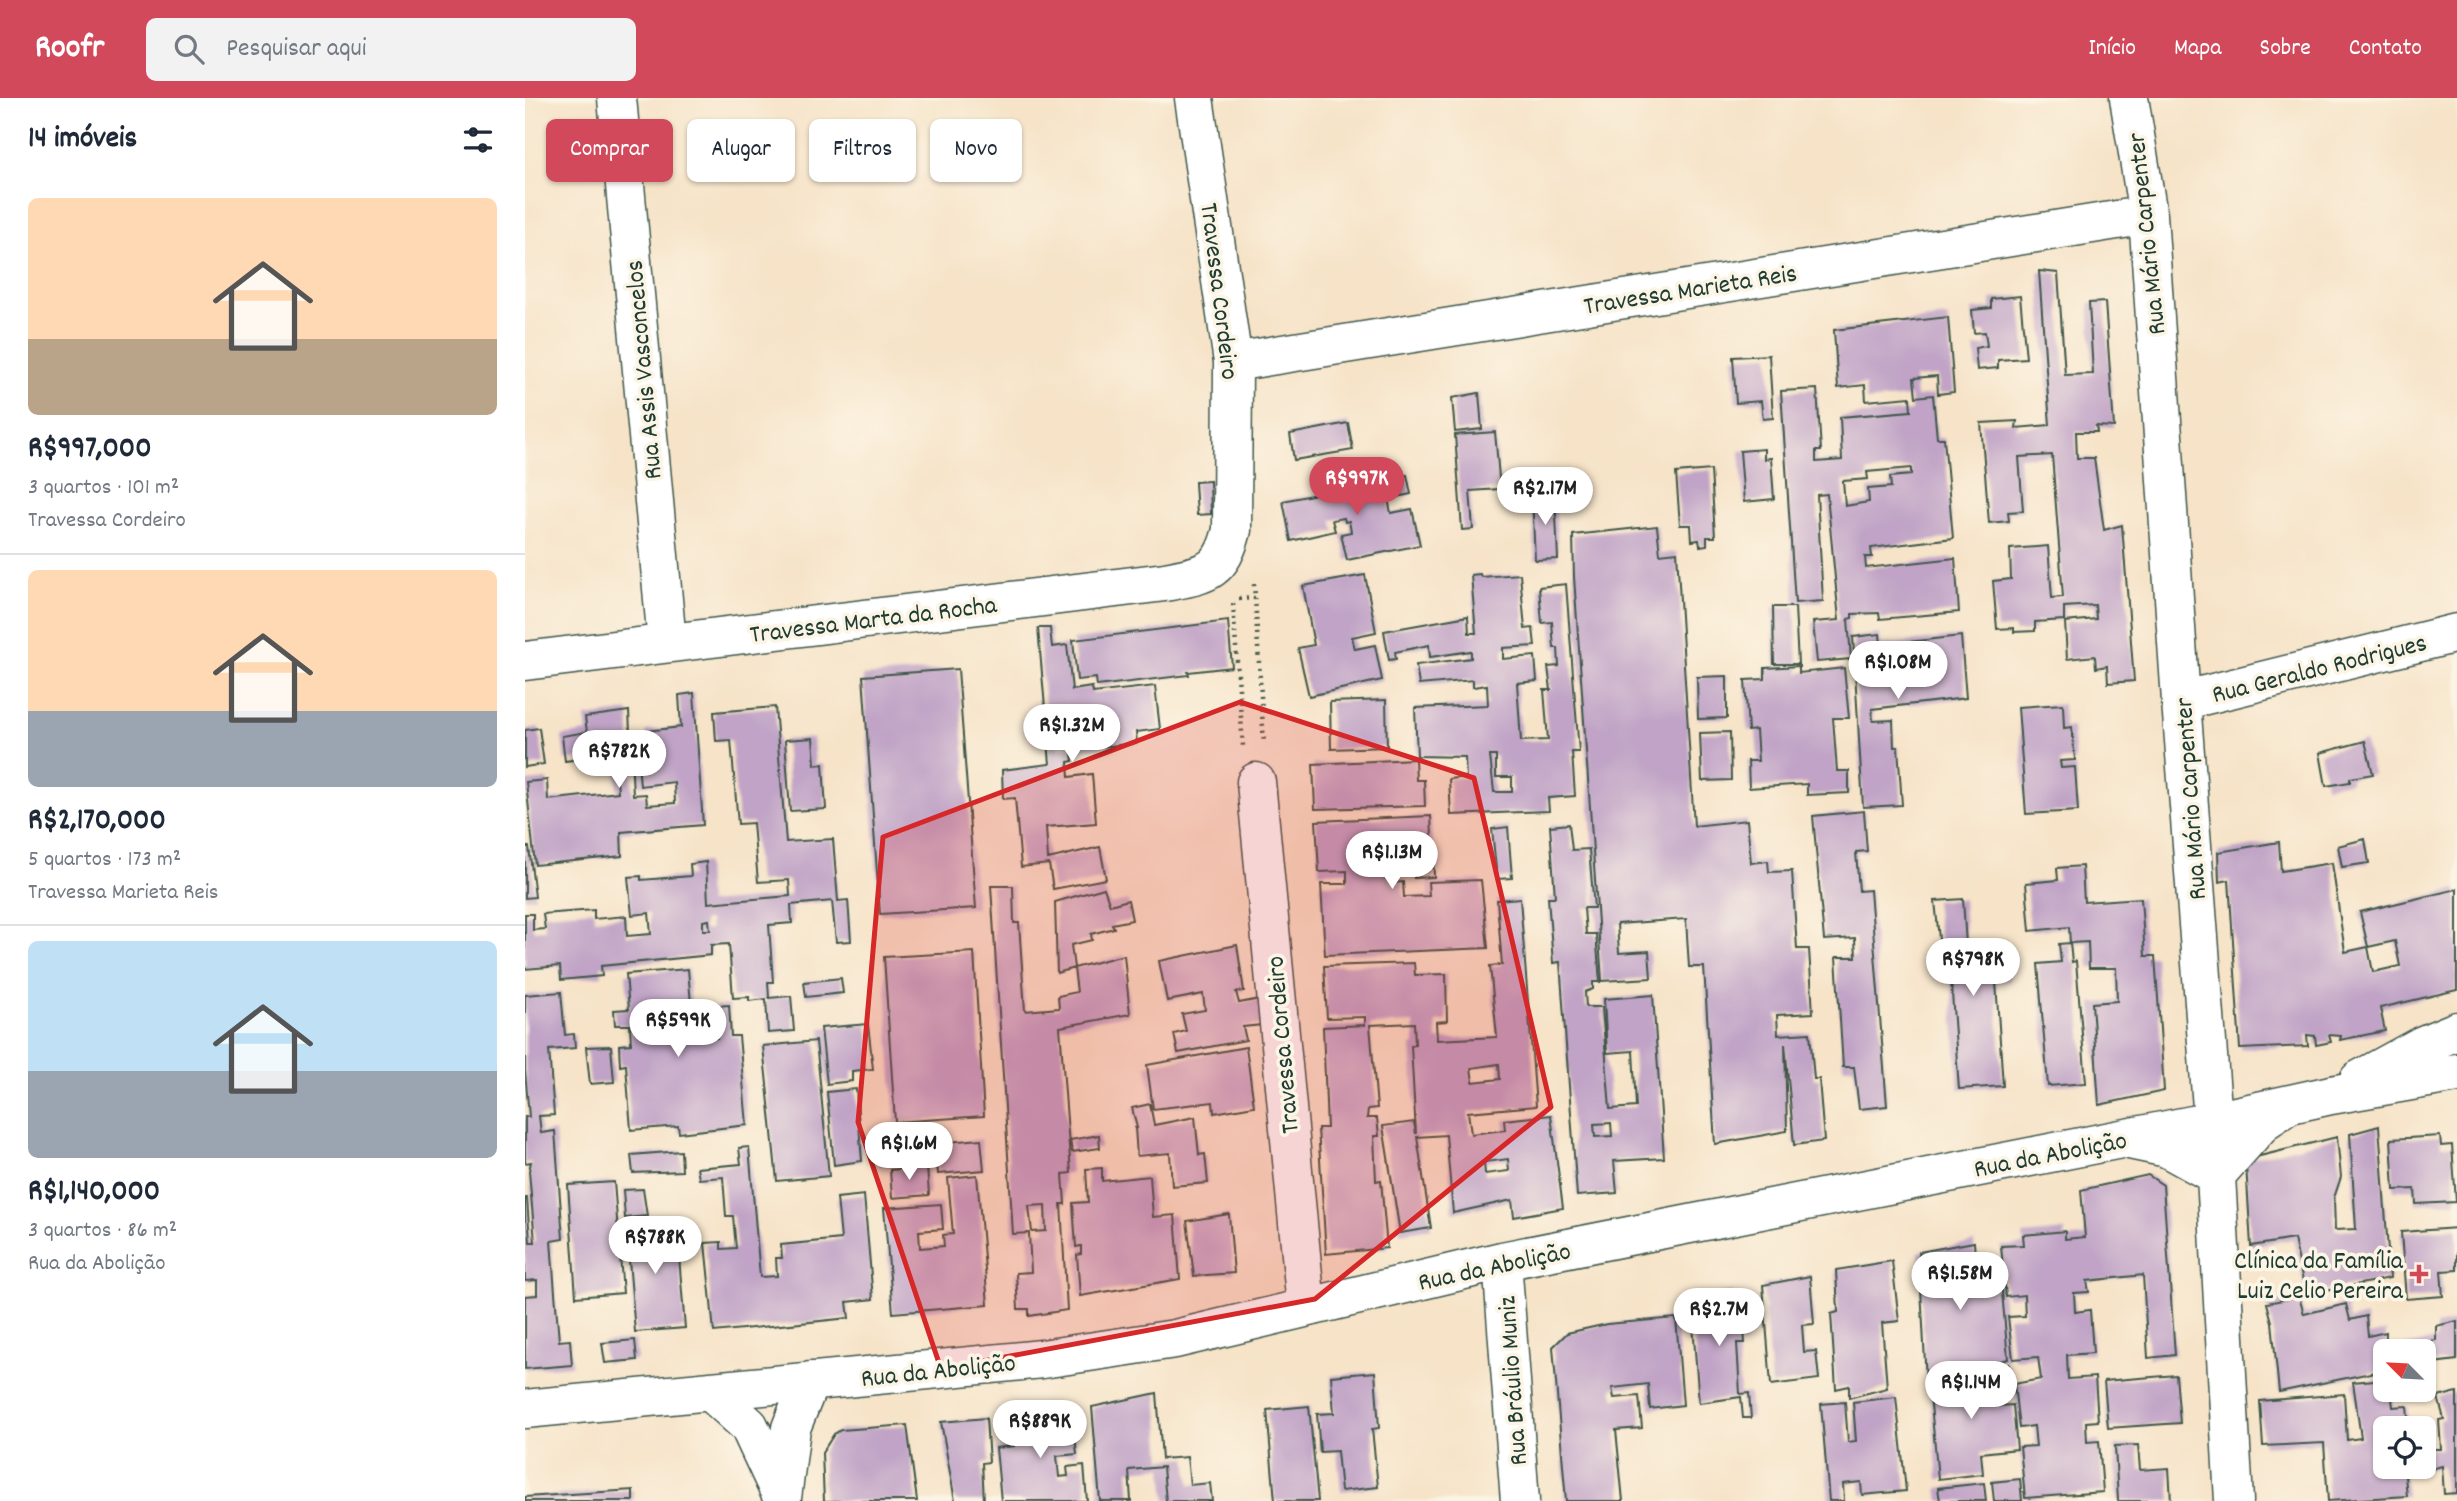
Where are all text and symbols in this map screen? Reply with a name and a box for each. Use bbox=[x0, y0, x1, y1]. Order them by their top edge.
search box bbox=[146, 18, 636, 81]
text: Roofr bbox=[35, 26, 104, 73]
icon: search bbox=[170, 30, 208, 68]
text: Pesquisar aqui bbox=[226, 31, 367, 68]
text: Início bbox=[2088, 32, 2136, 66]
text: Mapa bbox=[2174, 32, 2222, 66]
text: Sobre bbox=[2260, 32, 2311, 66]
text: Contato bbox=[2349, 32, 2422, 66]
text: 14 imóveis bbox=[28, 119, 137, 162]
chip: Comprar bbox=[546, 119, 673, 182]
chip: Alugar bbox=[687, 119, 795, 182]
chip: Filtros bbox=[809, 119, 916, 182]
chip: Novo bbox=[930, 119, 1022, 182]
icon: filters bbox=[459, 121, 497, 159]
street label: Rua Mário Carpenter bbox=[2119, 130, 2177, 336]
street label: Travessa Cordeiro bbox=[1188, 201, 1247, 382]
icon: home bbox=[200, 243, 326, 369]
street label: Travessa Marieta Reis bbox=[1581, 256, 1800, 327]
street label: Rua Assis Vasconcelos bbox=[617, 258, 674, 481]
text: R$997,000 bbox=[28, 429, 152, 472]
pin: R$997K bbox=[1300, 458, 1414, 517]
text: R$997K bbox=[1325, 463, 1389, 496]
pin: R$2.17M bbox=[1480, 468, 1610, 527]
text: 3 quartos · 101 m² bbox=[28, 472, 179, 505]
text: R$2.17M bbox=[1513, 473, 1577, 506]
text: Travessa Cordeiro bbox=[28, 505, 186, 538]
street label: Travessa Marta da Rocha bbox=[748, 588, 1000, 655]
icon: home bbox=[200, 615, 326, 741]
street label: Rua Geraldo Rodrigues bbox=[2209, 626, 2431, 715]
pin: R$1.08M bbox=[1833, 642, 1963, 701]
text: R$1.08M bbox=[1865, 647, 1931, 680]
street label: Rua Mário Carpenter bbox=[2167, 696, 2218, 901]
pin: R$1.32M bbox=[1007, 704, 1137, 764]
text: R$1.32M bbox=[1039, 710, 1105, 743]
pin: R$782K bbox=[562, 730, 676, 790]
text: R$782K bbox=[588, 736, 650, 769]
text: R$2,170,000 bbox=[28, 801, 166, 844]
pin: R$1.13M bbox=[1327, 832, 1457, 891]
text: R$1.13M bbox=[1362, 837, 1422, 870]
text: 5 quartos · 173 m² bbox=[28, 844, 181, 877]
text: Travessa Marieta Reis bbox=[28, 877, 219, 910]
pin: R$798K bbox=[1916, 939, 2030, 998]
text: R$798K bbox=[1942, 944, 2004, 977]
street label: Travessa Cordeiro bbox=[1258, 954, 1311, 1135]
icon: home bbox=[200, 986, 326, 1112]
pin: R$599K bbox=[621, 1000, 735, 1059]
text: R$599K bbox=[645, 1005, 711, 1038]
pin: R$1.6M bbox=[852, 1122, 966, 1182]
street label: Rua da Abolição bbox=[1971, 1123, 2130, 1189]
text: R$1.6M bbox=[881, 1128, 937, 1161]
text: R$1,140,000 bbox=[28, 1172, 160, 1215]
text: 3 quartos · 86 m² bbox=[28, 1215, 177, 1248]
pin: R$788K bbox=[598, 1216, 712, 1276]
text: R$788K bbox=[625, 1222, 685, 1255]
street label: Rua da Abolição bbox=[1415, 1234, 1575, 1303]
place label: Clínica da Família Luiz Celio Pereira bbox=[2234, 1244, 2404, 1311]
text: Rua da Abolição bbox=[28, 1248, 165, 1281]
pin: R$1.58M bbox=[1895, 1252, 2025, 1312]
text: R$1.58M bbox=[1927, 1258, 1993, 1291]
marker: Clínica da Família Luiz Celio Pereira bbox=[2409, 1264, 2429, 1284]
pin: R$2.7M bbox=[1662, 1288, 1776, 1348]
text: R$2.7M bbox=[1689, 1294, 1749, 1327]
street label: Rua Bráulio Muniz bbox=[1490, 1295, 1539, 1467]
north arrow bbox=[2373, 1339, 2436, 1402]
map controls bbox=[2373, 1339, 2436, 1479]
street label: Rua da Abolição bbox=[859, 1346, 1018, 1399]
pin: R$1.14M bbox=[1906, 1362, 2036, 1421]
text: R$1.14M bbox=[1941, 1367, 2001, 1400]
pin: R$889K bbox=[983, 1400, 1097, 1460]
text: R$889K bbox=[1009, 1406, 1071, 1439]
button: locate bbox=[2373, 1416, 2436, 1479]

